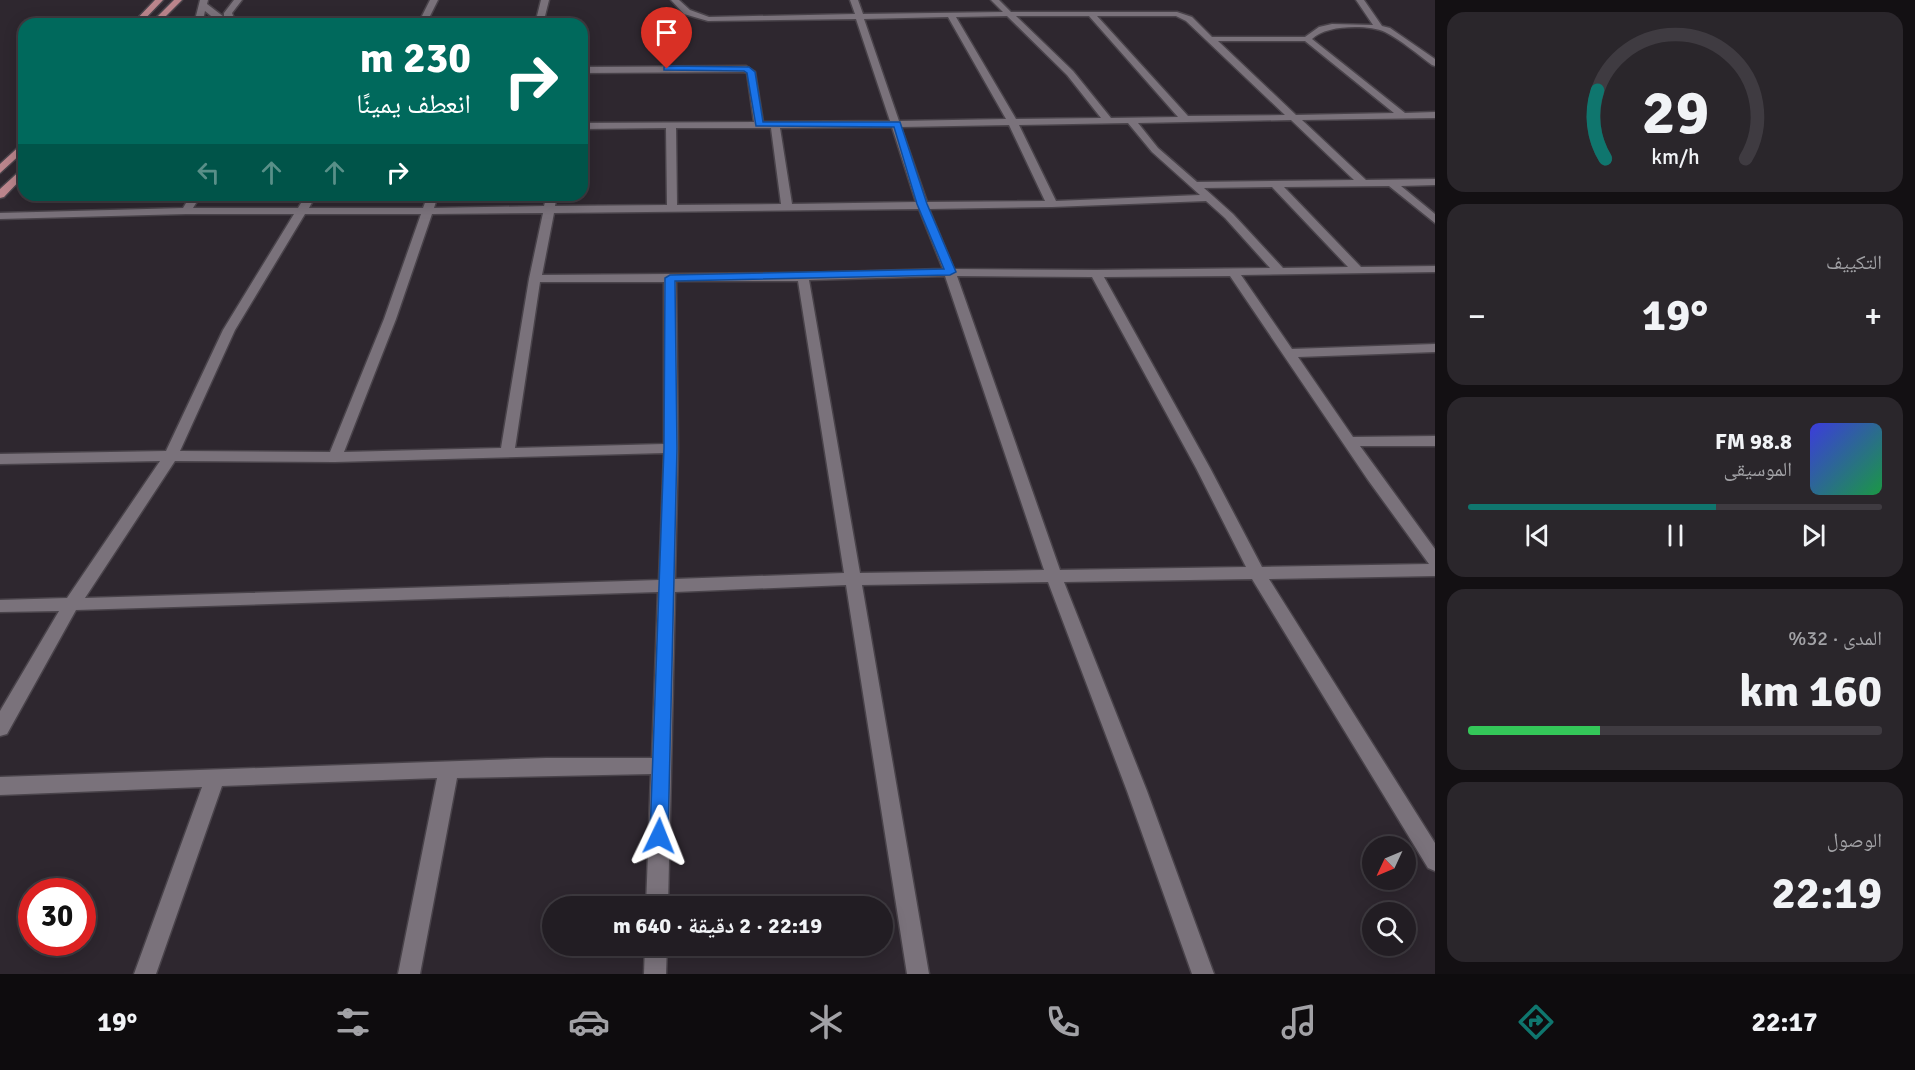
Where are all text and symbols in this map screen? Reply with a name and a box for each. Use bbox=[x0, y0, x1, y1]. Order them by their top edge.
pin bbox=[641, 7, 692, 69]
icon: arrive bbox=[650, 16, 683, 49]
text: 230 m bbox=[360, 33, 471, 84]
icon: right bbox=[492, 42, 570, 120]
text: 29 bbox=[1641, 74, 1709, 151]
text: انعطف يمينًا bbox=[356, 88, 471, 121]
text: km/h bbox=[1651, 145, 1699, 171]
icon: left bbox=[192, 156, 225, 189]
icon: ahead bbox=[255, 156, 288, 189]
icon: ahead bbox=[318, 156, 351, 189]
icon: right bbox=[381, 156, 414, 189]
text: التكييف bbox=[1826, 250, 1882, 275]
text: 19° bbox=[1642, 288, 1708, 343]
text: − bbox=[1468, 296, 1486, 337]
text: + bbox=[1864, 296, 1882, 337]
text: 98.8 FM bbox=[1715, 428, 1792, 455]
text: الموسيقى bbox=[1724, 457, 1792, 482]
icon: previous bbox=[1521, 519, 1554, 552]
icon: pause bbox=[1659, 519, 1692, 552]
icon: next bbox=[1797, 519, 1830, 552]
text: المدى · 32% bbox=[1788, 626, 1882, 651]
text: 160 km bbox=[1739, 664, 1882, 719]
position arrow bbox=[627, 804, 691, 868]
text: الوصول bbox=[1827, 828, 1882, 853]
north arrow bbox=[1362, 836, 1416, 890]
map controls bbox=[1362, 836, 1416, 956]
text: 22:19 bbox=[1772, 866, 1882, 921]
speed limit sign: 30 bbox=[18, 878, 96, 956]
button: search bbox=[1362, 902, 1416, 956]
text: 22:19 · 2 دقيقة · 640 m bbox=[613, 912, 822, 939]
icon: filters bbox=[332, 1001, 374, 1043]
icon: car bbox=[568, 1001, 610, 1043]
icon: climate bbox=[805, 1001, 847, 1043]
icon: phone bbox=[1042, 1001, 1084, 1043]
icon: music bbox=[1278, 1001, 1320, 1043]
icon: directions bbox=[1515, 1001, 1557, 1043]
text: 19° bbox=[97, 1006, 137, 1039]
text: 22:17 bbox=[1751, 1006, 1818, 1039]

